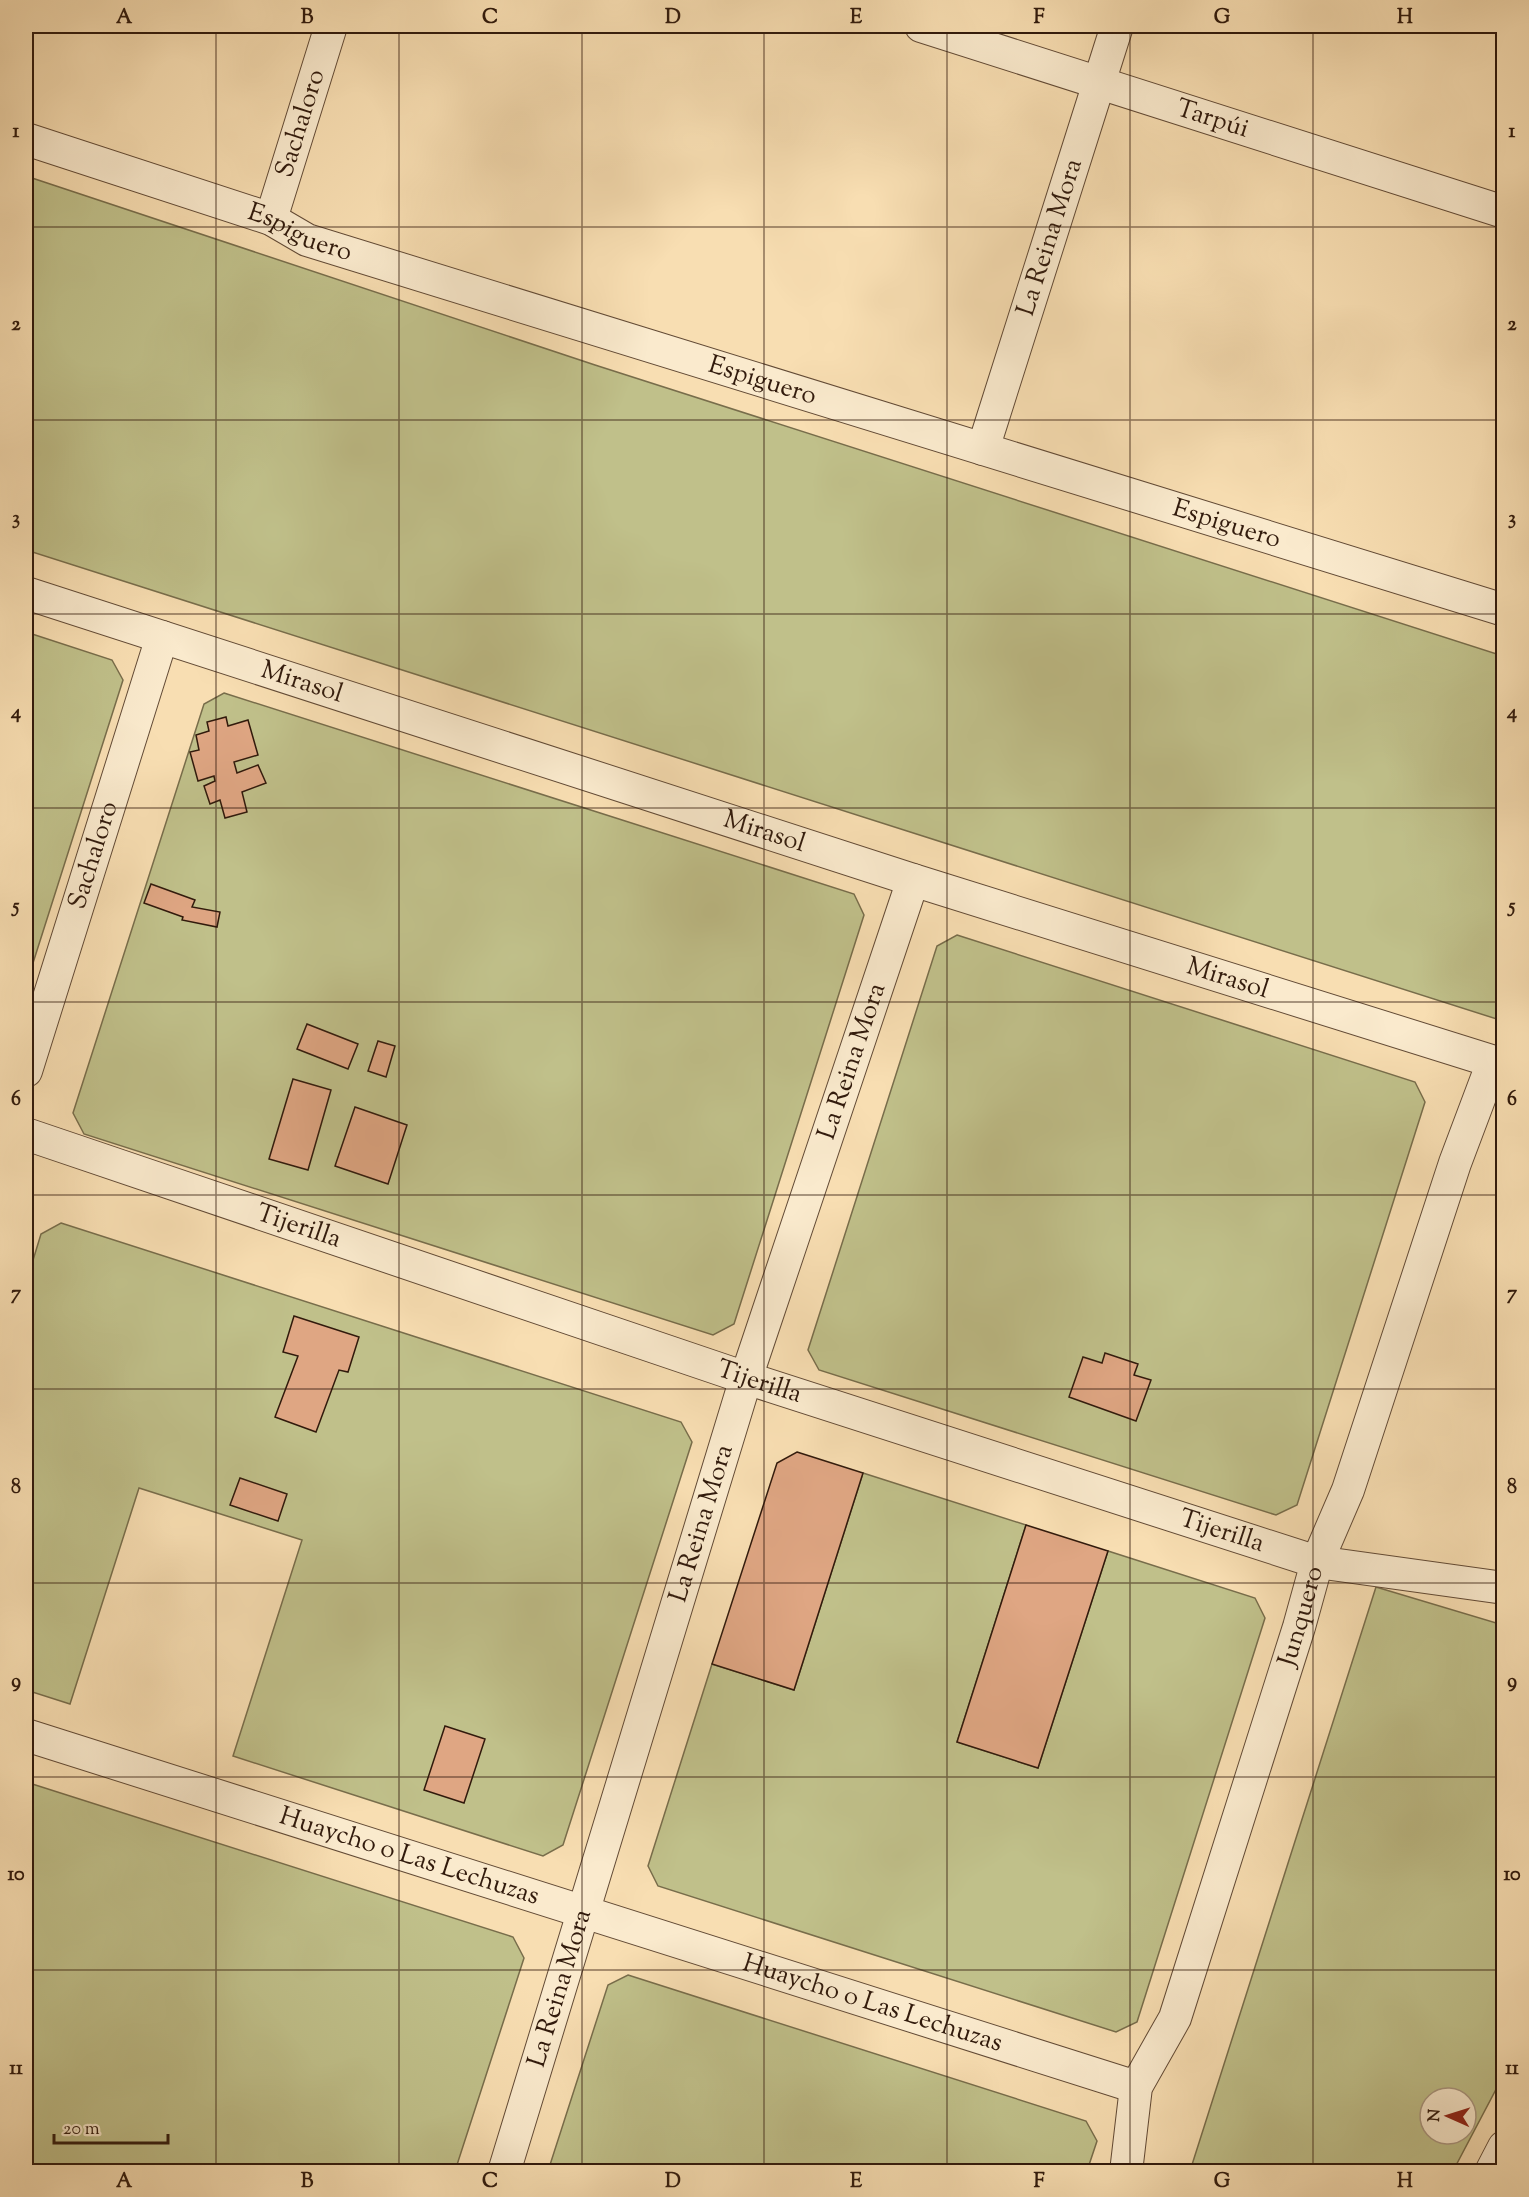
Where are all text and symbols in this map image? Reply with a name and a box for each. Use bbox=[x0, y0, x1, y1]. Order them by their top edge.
text: A bbox=[116, 4, 133, 33]
text: B bbox=[301, 4, 314, 33]
text: C bbox=[482, 4, 498, 33]
text: D bbox=[665, 4, 681, 33]
text: E bbox=[850, 4, 863, 33]
text: F bbox=[1033, 4, 1045, 33]
text: G bbox=[1214, 4, 1231, 33]
text: H bbox=[1397, 4, 1413, 33]
street label: Sachaloro bbox=[267, 65, 335, 182]
street label: Tarpúi bbox=[1172, 90, 1253, 148]
text: 1 bbox=[13, 118, 20, 147]
text: 1 bbox=[1509, 118, 1516, 147]
street label: La Reina Mora bbox=[1008, 154, 1092, 321]
street label: Espiguero bbox=[243, 194, 357, 271]
text: 2 bbox=[11, 311, 21, 340]
text: 2 bbox=[1507, 311, 1517, 340]
street label: Espiguero bbox=[704, 347, 821, 415]
street label: Espiguero bbox=[1168, 490, 1285, 558]
text: 3 bbox=[12, 505, 20, 534]
text: 3 bbox=[1508, 505, 1516, 534]
street label: Mirasol bbox=[256, 652, 348, 713]
text: 4 bbox=[10, 699, 21, 728]
text: 4 bbox=[1506, 699, 1517, 728]
street label: Sachaloro bbox=[59, 797, 128, 914]
street label: Mirasol bbox=[718, 801, 810, 863]
text: 5 bbox=[11, 893, 20, 922]
text: 5 bbox=[1507, 893, 1516, 922]
street label: Mirasol bbox=[1182, 948, 1274, 1009]
street label: La Reina Mora bbox=[809, 978, 896, 1145]
text: 6 bbox=[11, 1086, 21, 1115]
text: 6 bbox=[1507, 1086, 1517, 1115]
street label: Tijerilla bbox=[251, 1195, 346, 1258]
text: 7 bbox=[11, 1280, 22, 1309]
text: 7 bbox=[1507, 1280, 1518, 1309]
street label: Tijerilla bbox=[712, 1351, 806, 1413]
street label: La Reina Mora bbox=[660, 1440, 743, 1607]
text: 8 bbox=[11, 1474, 21, 1503]
text: 8 bbox=[1507, 1474, 1517, 1503]
street label: Tijerilla bbox=[1174, 1500, 1269, 1562]
street label: Junquero bbox=[1269, 1562, 1334, 1673]
text: 9 bbox=[11, 1668, 21, 1697]
text: 9 bbox=[1507, 1668, 1517, 1697]
street label: Huaycho o Las Lechuzas bbox=[275, 1798, 544, 1915]
text: 10 bbox=[7, 1861, 25, 1890]
text: 10 bbox=[1503, 1861, 1521, 1890]
street label: La Reina Mora bbox=[519, 1905, 601, 2072]
street label: Huaycho o Las Lechuzas bbox=[738, 1945, 1007, 2062]
text: 11 bbox=[9, 2055, 23, 2084]
text: 11 bbox=[1505, 2055, 1519, 2084]
north arrow bbox=[1418, 2086, 1478, 2146]
scale bar bbox=[54, 2107, 168, 2145]
text: N bbox=[1424, 2108, 1447, 2122]
text: 20 m bbox=[63, 2117, 100, 2143]
text: A bbox=[116, 2168, 133, 2197]
text: B bbox=[301, 2168, 314, 2197]
text: C bbox=[482, 2168, 498, 2197]
text: D bbox=[665, 2168, 681, 2197]
text: E bbox=[850, 2168, 863, 2197]
text: F bbox=[1033, 2168, 1045, 2197]
text: G bbox=[1214, 2168, 1231, 2197]
text: H bbox=[1397, 2168, 1413, 2197]

